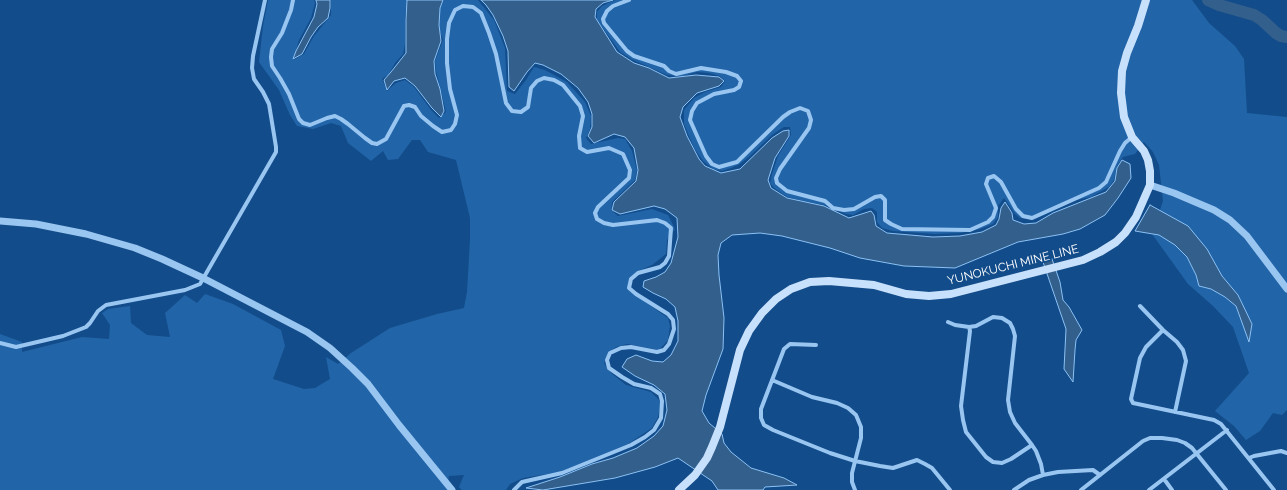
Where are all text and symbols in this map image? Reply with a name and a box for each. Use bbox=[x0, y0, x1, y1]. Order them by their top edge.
street label: YUNOKUCHI MINE LINE bbox=[946, 242, 1080, 288]

